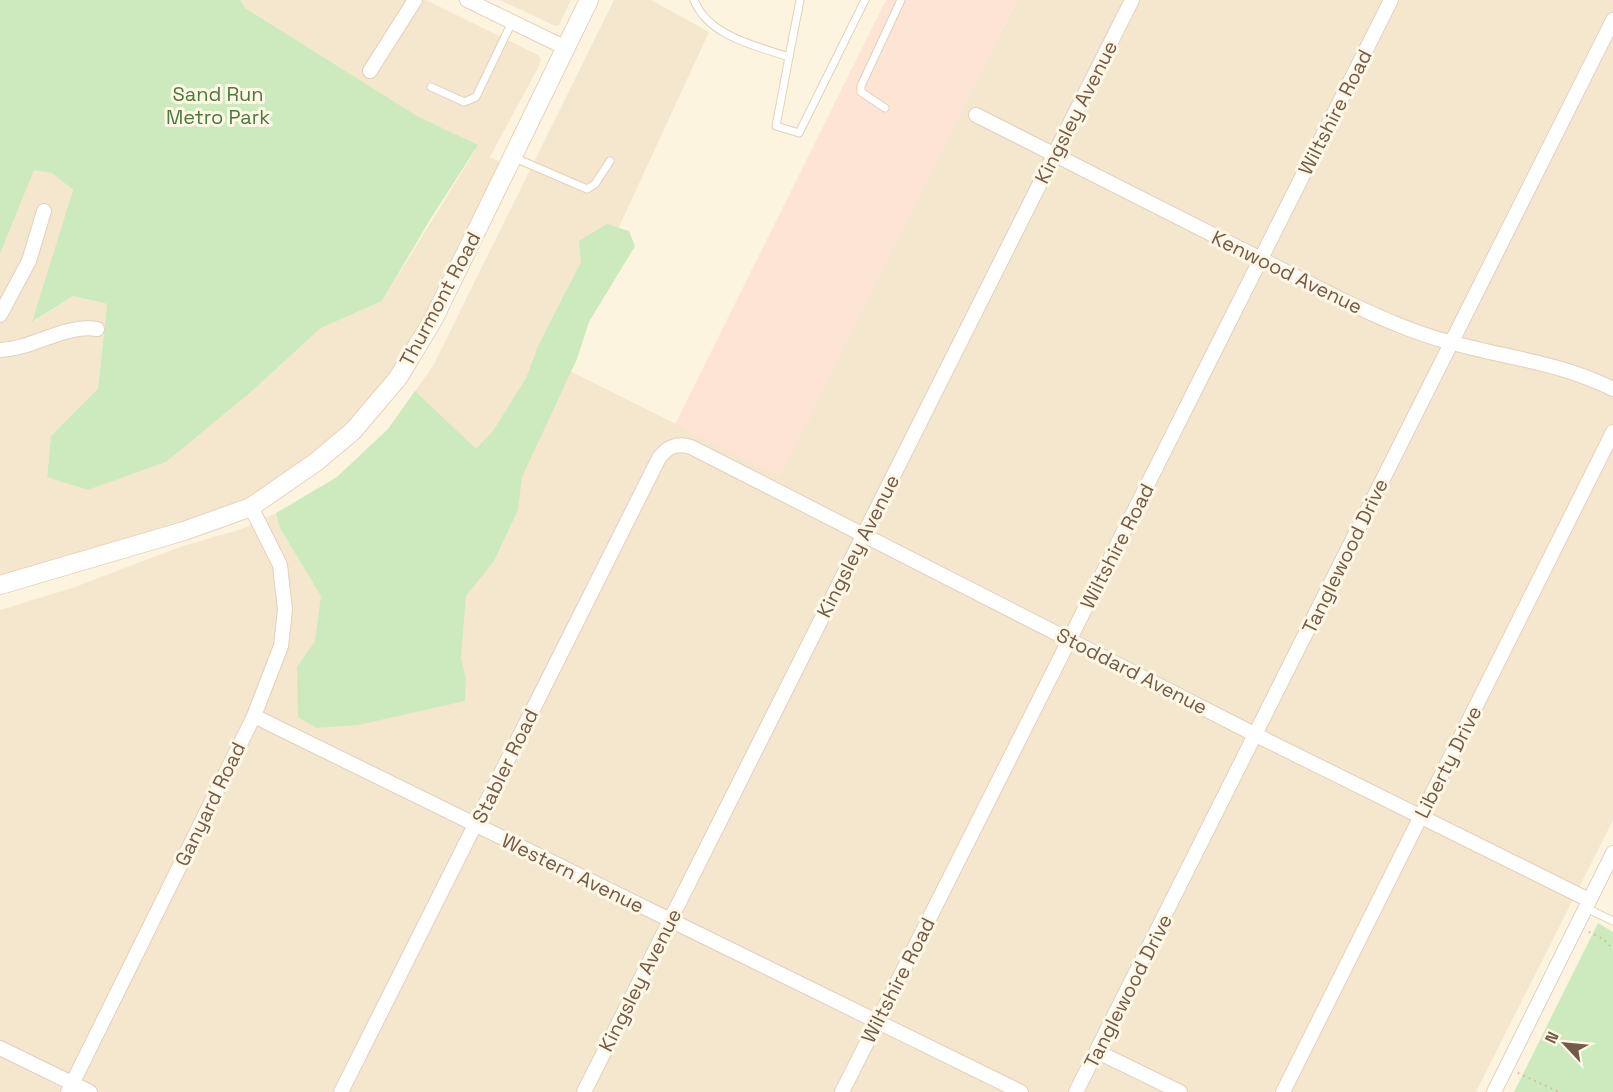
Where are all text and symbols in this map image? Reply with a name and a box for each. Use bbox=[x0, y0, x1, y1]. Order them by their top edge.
street label: Kingsley Avenue bbox=[1029, 36, 1123, 188]
street label: Wiltshire Road bbox=[1292, 45, 1378, 179]
park label: Sand Run Metro Park bbox=[166, 81, 270, 130]
street label: Kenwood Avenue bbox=[1207, 224, 1367, 320]
street label: Thurmont Road bbox=[394, 227, 486, 371]
street label: Kingsley Avenue bbox=[811, 470, 905, 622]
street label: Tanglewood Drive bbox=[1296, 474, 1394, 638]
street label: Wiltshire Road bbox=[1074, 479, 1160, 613]
street label: Stoddard Avenue bbox=[1052, 622, 1212, 720]
street label: Liberty Drive bbox=[1409, 701, 1487, 823]
street label: Stabler Road bbox=[466, 704, 544, 828]
street label: Ganyard Road bbox=[169, 738, 251, 870]
street label: Western Avenue bbox=[497, 827, 649, 919]
street label: Kingsley Avenue bbox=[593, 904, 687, 1056]
street label: Tanglewood Drive bbox=[1078, 910, 1178, 1072]
street label: Wiltshire Road bbox=[855, 913, 941, 1047]
north arrow bbox=[1535, 1014, 1595, 1074]
text: N bbox=[1540, 1028, 1564, 1047]

